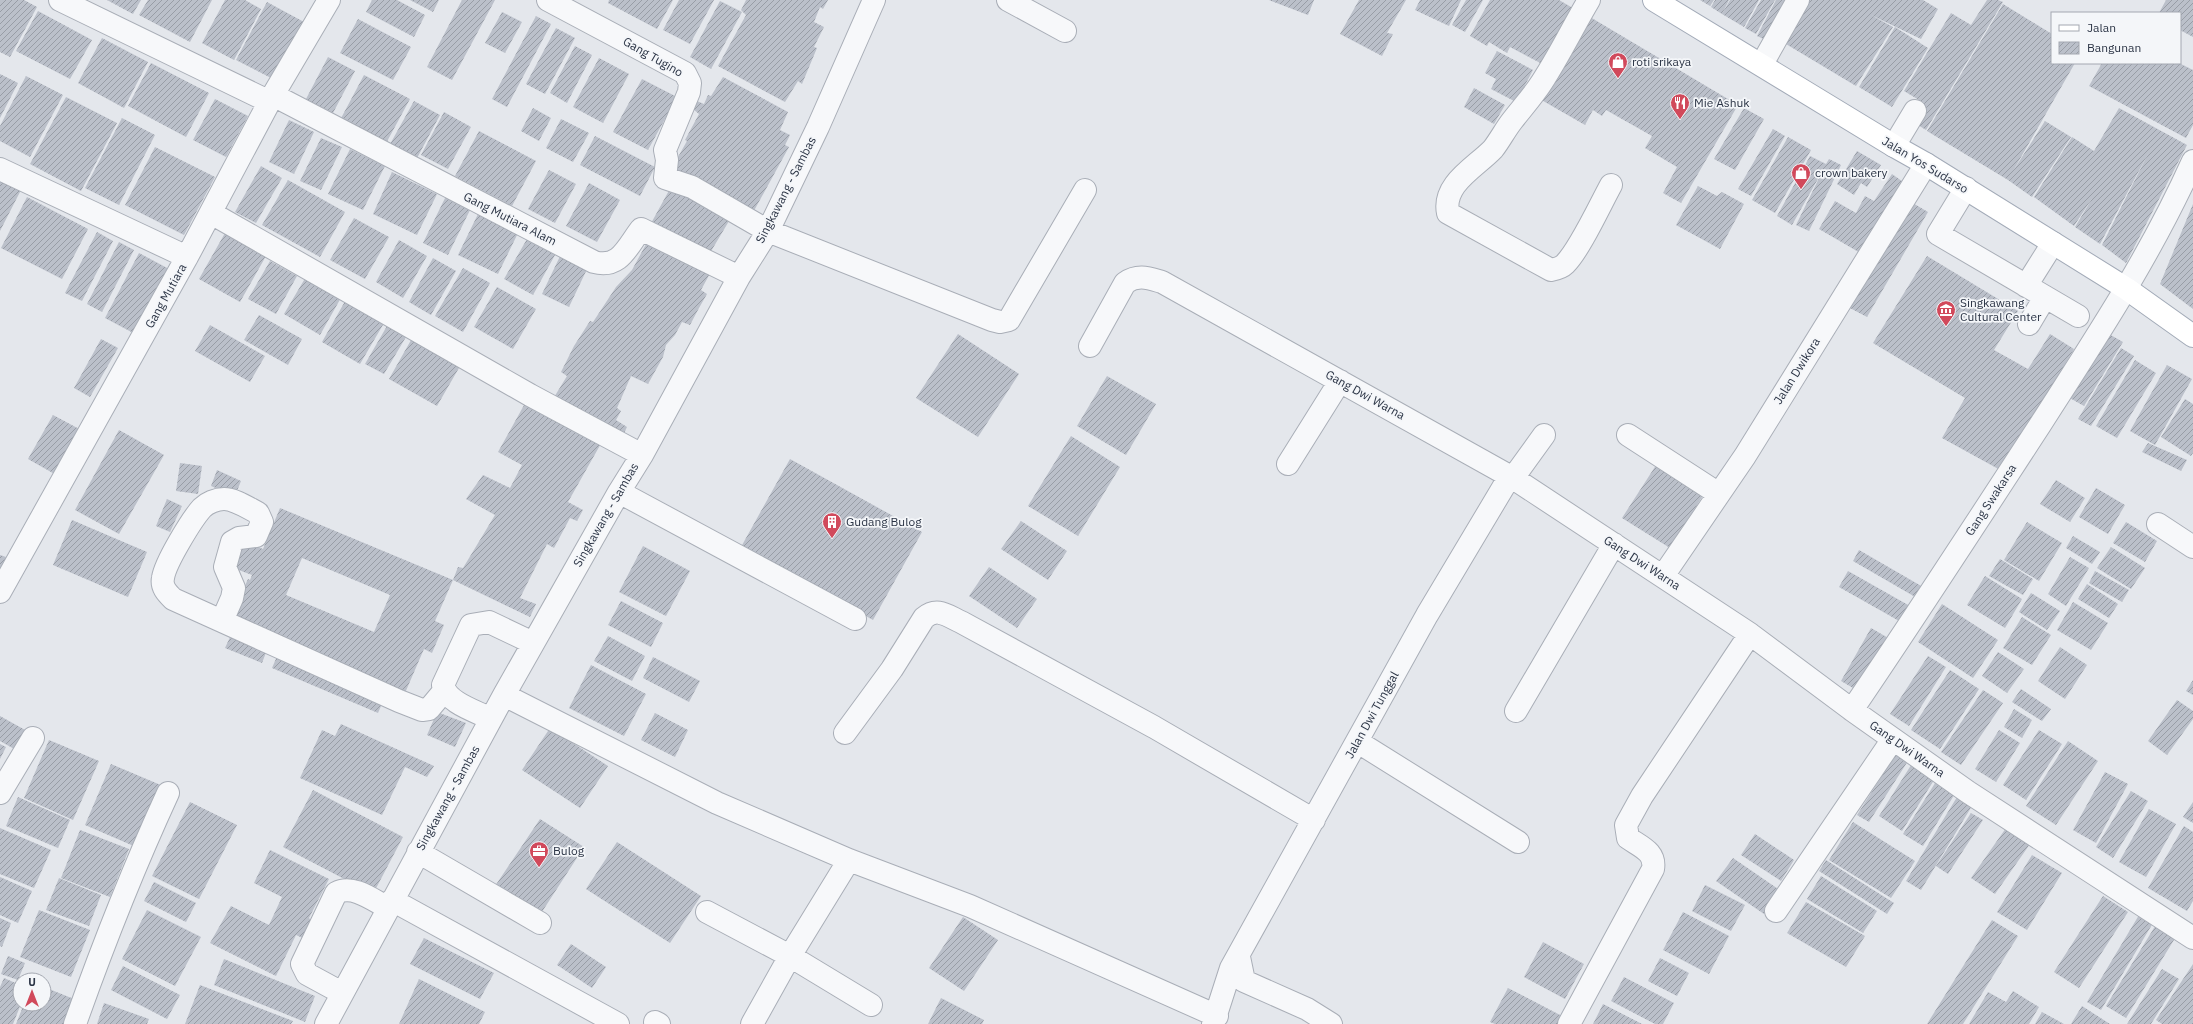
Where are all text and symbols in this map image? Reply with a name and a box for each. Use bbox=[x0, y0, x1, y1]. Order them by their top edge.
legend bbox=[2051, 12, 2181, 64]
text: Jalan bbox=[2087, 20, 2116, 35]
street label: Gang Tugino bbox=[621, 33, 686, 80]
text: Bangunan bbox=[2087, 40, 2141, 55]
shop icon: roti srikaya bbox=[1607, 51, 1629, 79]
place label: roti srikaya bbox=[1632, 54, 1692, 69]
restaurant icon: Mie Ashuk bbox=[1669, 92, 1691, 120]
place label: Mie Ashuk bbox=[1694, 95, 1750, 110]
street label: Jalan Yos Sudarso bbox=[1879, 133, 1971, 196]
street label: Singkawang - Sambas bbox=[752, 134, 819, 246]
shop icon: crown bakery bbox=[1790, 162, 1812, 190]
place label: crown bakery bbox=[1815, 165, 1888, 180]
street label: Gang Mutiara Alam bbox=[461, 189, 559, 248]
street label: Gang Mutiara bbox=[142, 260, 190, 331]
place label: Singkawang Cultural Center bbox=[1960, 295, 2042, 324]
museum icon: Singkawang Cultural Center bbox=[1935, 299, 1957, 327]
street label: Jalan Dwikora bbox=[1770, 334, 1823, 407]
street label: Gang Dwi Warna bbox=[1323, 367, 1408, 423]
street label: Singkawang - Sambas bbox=[570, 460, 642, 570]
street label: Gang Swakarsa bbox=[1962, 461, 2020, 538]
building icon: Gudang Bulog bbox=[821, 511, 843, 539]
place label: Gudang Bulog bbox=[846, 514, 922, 529]
street label: Gang Dwi Warna bbox=[1601, 532, 1684, 593]
street label: Jalan Dwi Tunggal bbox=[1341, 669, 1402, 761]
street label: Gang Dwi Warna bbox=[1867, 717, 1948, 780]
street label: Singkawang - Sambas bbox=[412, 742, 483, 853]
office icon: Bulog bbox=[528, 840, 550, 868]
place label: Bulog bbox=[553, 843, 585, 858]
north arrow bbox=[12, 972, 52, 1012]
text: U bbox=[28, 975, 36, 989]

